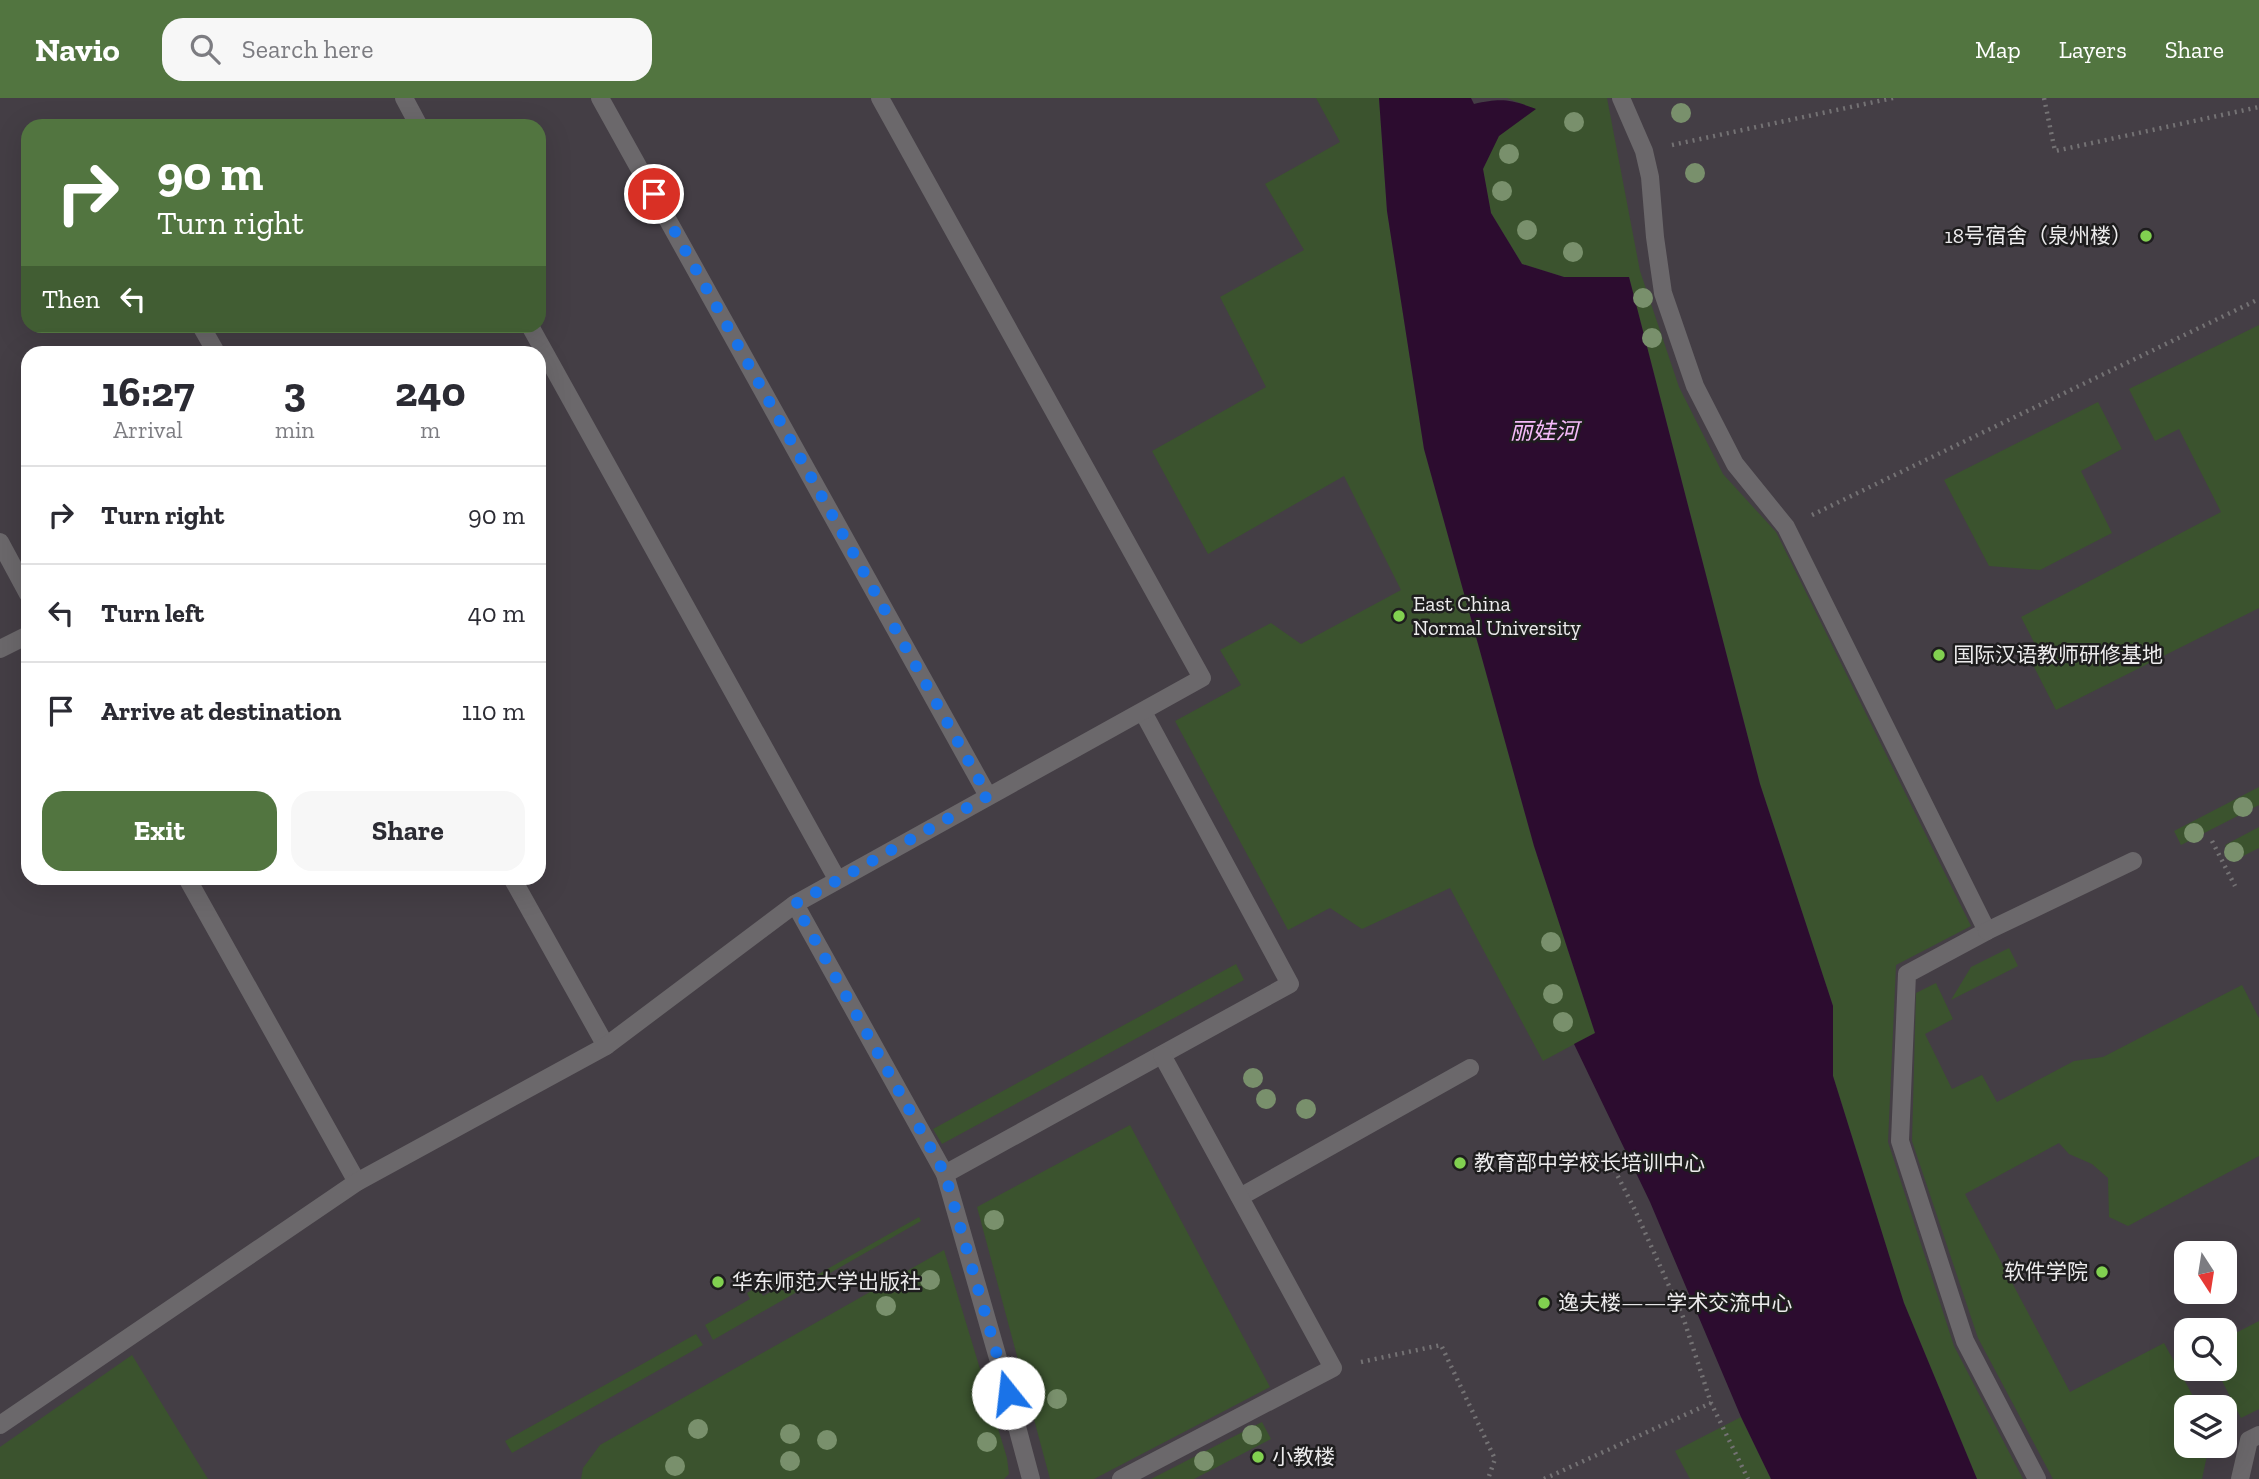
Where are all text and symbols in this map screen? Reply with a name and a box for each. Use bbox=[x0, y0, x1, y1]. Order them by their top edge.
search box bbox=[162, 18, 652, 81]
text: Navio bbox=[35, 30, 120, 69]
icon: search bbox=[186, 30, 224, 68]
text: Search here bbox=[242, 33, 374, 65]
text: Map bbox=[1975, 35, 2021, 64]
text: Layers bbox=[2059, 35, 2127, 64]
text: Share bbox=[2165, 35, 2224, 64]
text: 90 m bbox=[157, 144, 264, 203]
icon: right bbox=[42, 147, 133, 238]
pin bbox=[624, 164, 684, 224]
icon: arrive bbox=[635, 175, 673, 213]
text: Turn right bbox=[157, 204, 304, 242]
place label: 18号宿舍（泉州楼） bbox=[1945, 223, 2132, 248]
marker: 18号宿舍（泉州楼） bbox=[2138, 228, 2154, 244]
icon: left bbox=[114, 280, 152, 318]
text: Then bbox=[42, 283, 100, 315]
text: 16:27 bbox=[101, 366, 195, 417]
text: 3 bbox=[284, 366, 306, 417]
text: 240 bbox=[395, 366, 466, 417]
text: Arrival bbox=[113, 416, 183, 444]
text: min bbox=[275, 416, 315, 444]
text: m bbox=[420, 416, 440, 444]
water label: 丽娃河 bbox=[1510, 417, 1583, 445]
icon: right bbox=[42, 496, 80, 534]
text: Turn right bbox=[101, 499, 224, 531]
text: 90 m bbox=[468, 499, 525, 531]
place label: East China Normal University bbox=[1413, 591, 1581, 640]
icon: left bbox=[42, 594, 80, 632]
text: Turn left bbox=[101, 597, 204, 629]
text: 40 m bbox=[468, 597, 525, 629]
marker: East China Normal University bbox=[1391, 608, 1407, 624]
place label: 国际汉语教师研修基地 bbox=[1953, 642, 2163, 667]
marker: 国际汉语教师研修基地 bbox=[1931, 647, 1947, 663]
icon: arrive bbox=[42, 692, 80, 730]
text: Arrive at destination bbox=[101, 695, 341, 727]
text: 110 m bbox=[462, 695, 525, 727]
button: Exit bbox=[42, 791, 277, 871]
button: Share bbox=[291, 791, 525, 871]
place label: 教育部中学校长培训中心 bbox=[1474, 1150, 1705, 1175]
marker: 教育部中学校长培训中心 bbox=[1452, 1155, 1468, 1171]
north arrow bbox=[2174, 1241, 2236, 1304]
map controls bbox=[2174, 1241, 2237, 1458]
place label: 软件学院 bbox=[2004, 1259, 2088, 1284]
marker: 软件学院 bbox=[2094, 1264, 2110, 1280]
place label: 华东师范大学出版社 bbox=[732, 1269, 921, 1294]
marker: 华东师范大学出版社 bbox=[710, 1274, 726, 1290]
place label: 逸夫楼——学术交流中心 bbox=[1558, 1290, 1792, 1315]
marker: 逸夫楼——学术交流中心 bbox=[1536, 1295, 1552, 1311]
button: search bbox=[2174, 1318, 2237, 1381]
position arrow bbox=[971, 1356, 1045, 1430]
button: layers bbox=[2174, 1395, 2237, 1458]
place label: 小教楼 bbox=[1272, 1444, 1335, 1469]
marker: 小教楼 bbox=[1250, 1449, 1266, 1465]

